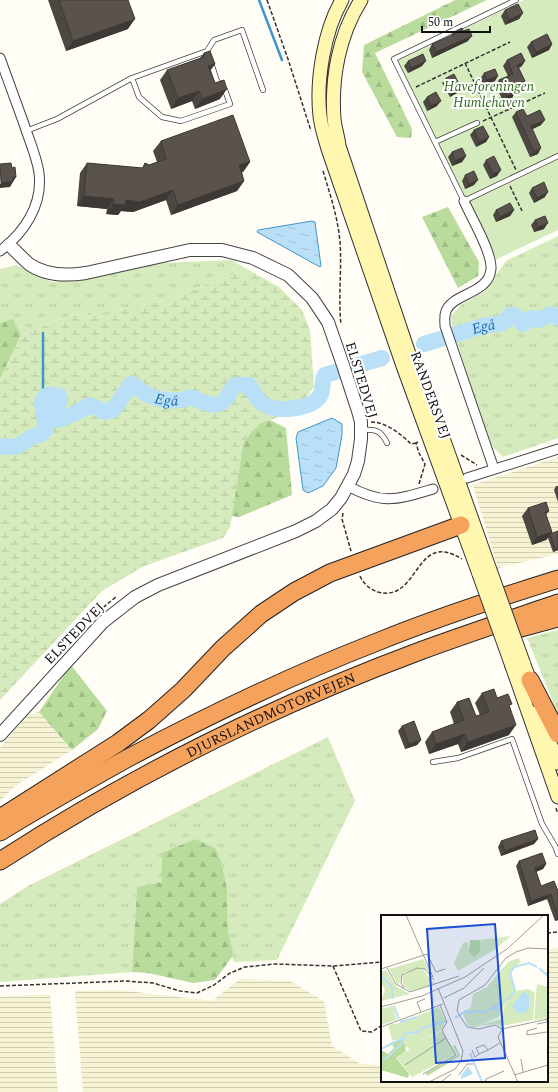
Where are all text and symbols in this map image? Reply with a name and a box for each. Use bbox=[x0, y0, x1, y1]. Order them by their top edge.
scale bar bbox=[422, 8, 490, 34]
text: 50 m bbox=[428, 13, 453, 32]
park label: Haveforeningen Humlehaven bbox=[444, 76, 535, 113]
water label: Egå bbox=[469, 313, 497, 341]
street label: ELSTEDVEJ bbox=[340, 339, 383, 421]
street label: RANDERSVEJ bbox=[405, 348, 456, 442]
water label: Egå bbox=[152, 387, 179, 412]
street label: ELSTEDVEJ bbox=[39, 598, 109, 669]
street label: DJURSLANDMOTORVEJEN bbox=[182, 667, 359, 763]
inset map bbox=[381, 915, 548, 1082]

